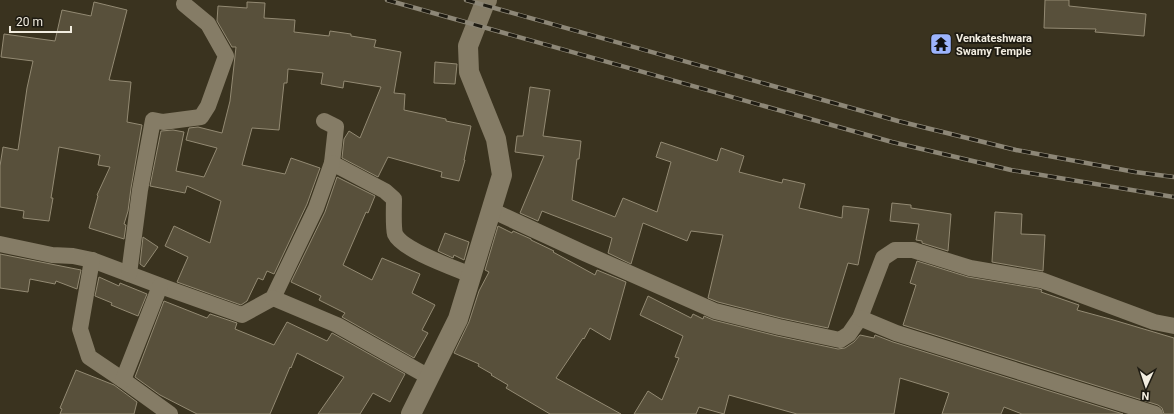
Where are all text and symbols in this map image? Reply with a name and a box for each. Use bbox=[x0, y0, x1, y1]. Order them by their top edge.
scale bar bbox=[10, 8, 71, 34]
text: 20 m bbox=[16, 15, 43, 29]
temple icon: Venkateshwara Swamy Temple bbox=[928, 31, 954, 57]
place label: Venkateshwara Swamy Temple bbox=[956, 32, 1032, 58]
north arrow bbox=[1126, 366, 1166, 406]
text: N bbox=[1141, 389, 1150, 402]

